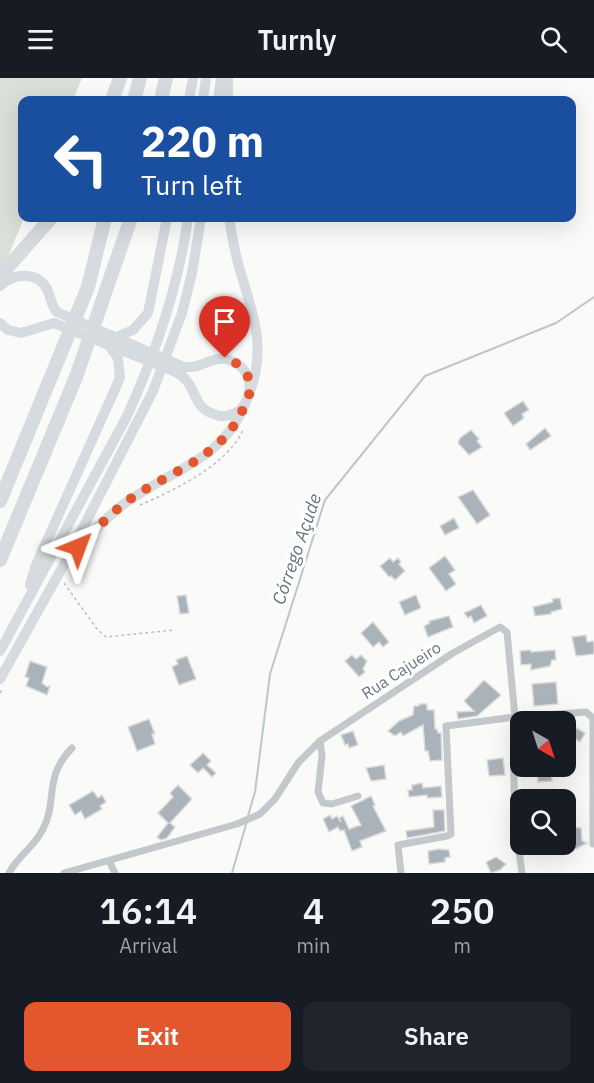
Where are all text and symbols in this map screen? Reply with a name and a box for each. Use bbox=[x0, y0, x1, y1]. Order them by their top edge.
text: Turnly bbox=[258, 22, 336, 57]
icon: menu bbox=[24, 23, 57, 56]
icon: search bbox=[537, 23, 570, 56]
text: 220 m bbox=[141, 114, 264, 169]
icon: left bbox=[42, 120, 120, 198]
text: Turn left bbox=[141, 167, 242, 202]
pin bbox=[199, 296, 250, 358]
icon: arrive bbox=[208, 305, 241, 338]
water label: Córrego Açude bbox=[267, 490, 326, 607]
position arrow bbox=[46, 515, 110, 579]
street label: Rua Cajueiro bbox=[357, 637, 445, 703]
north arrow bbox=[510, 711, 576, 777]
map controls bbox=[510, 711, 576, 855]
button: search bbox=[510, 789, 576, 855]
text: 16:14 bbox=[99, 887, 197, 934]
text: 4 bbox=[303, 887, 324, 934]
text: 250 bbox=[430, 887, 495, 934]
text: Arrival bbox=[119, 932, 177, 959]
text: min bbox=[297, 932, 330, 959]
text: m bbox=[453, 932, 471, 959]
button: Exit bbox=[24, 1002, 291, 1071]
button: Share bbox=[303, 1002, 570, 1071]

